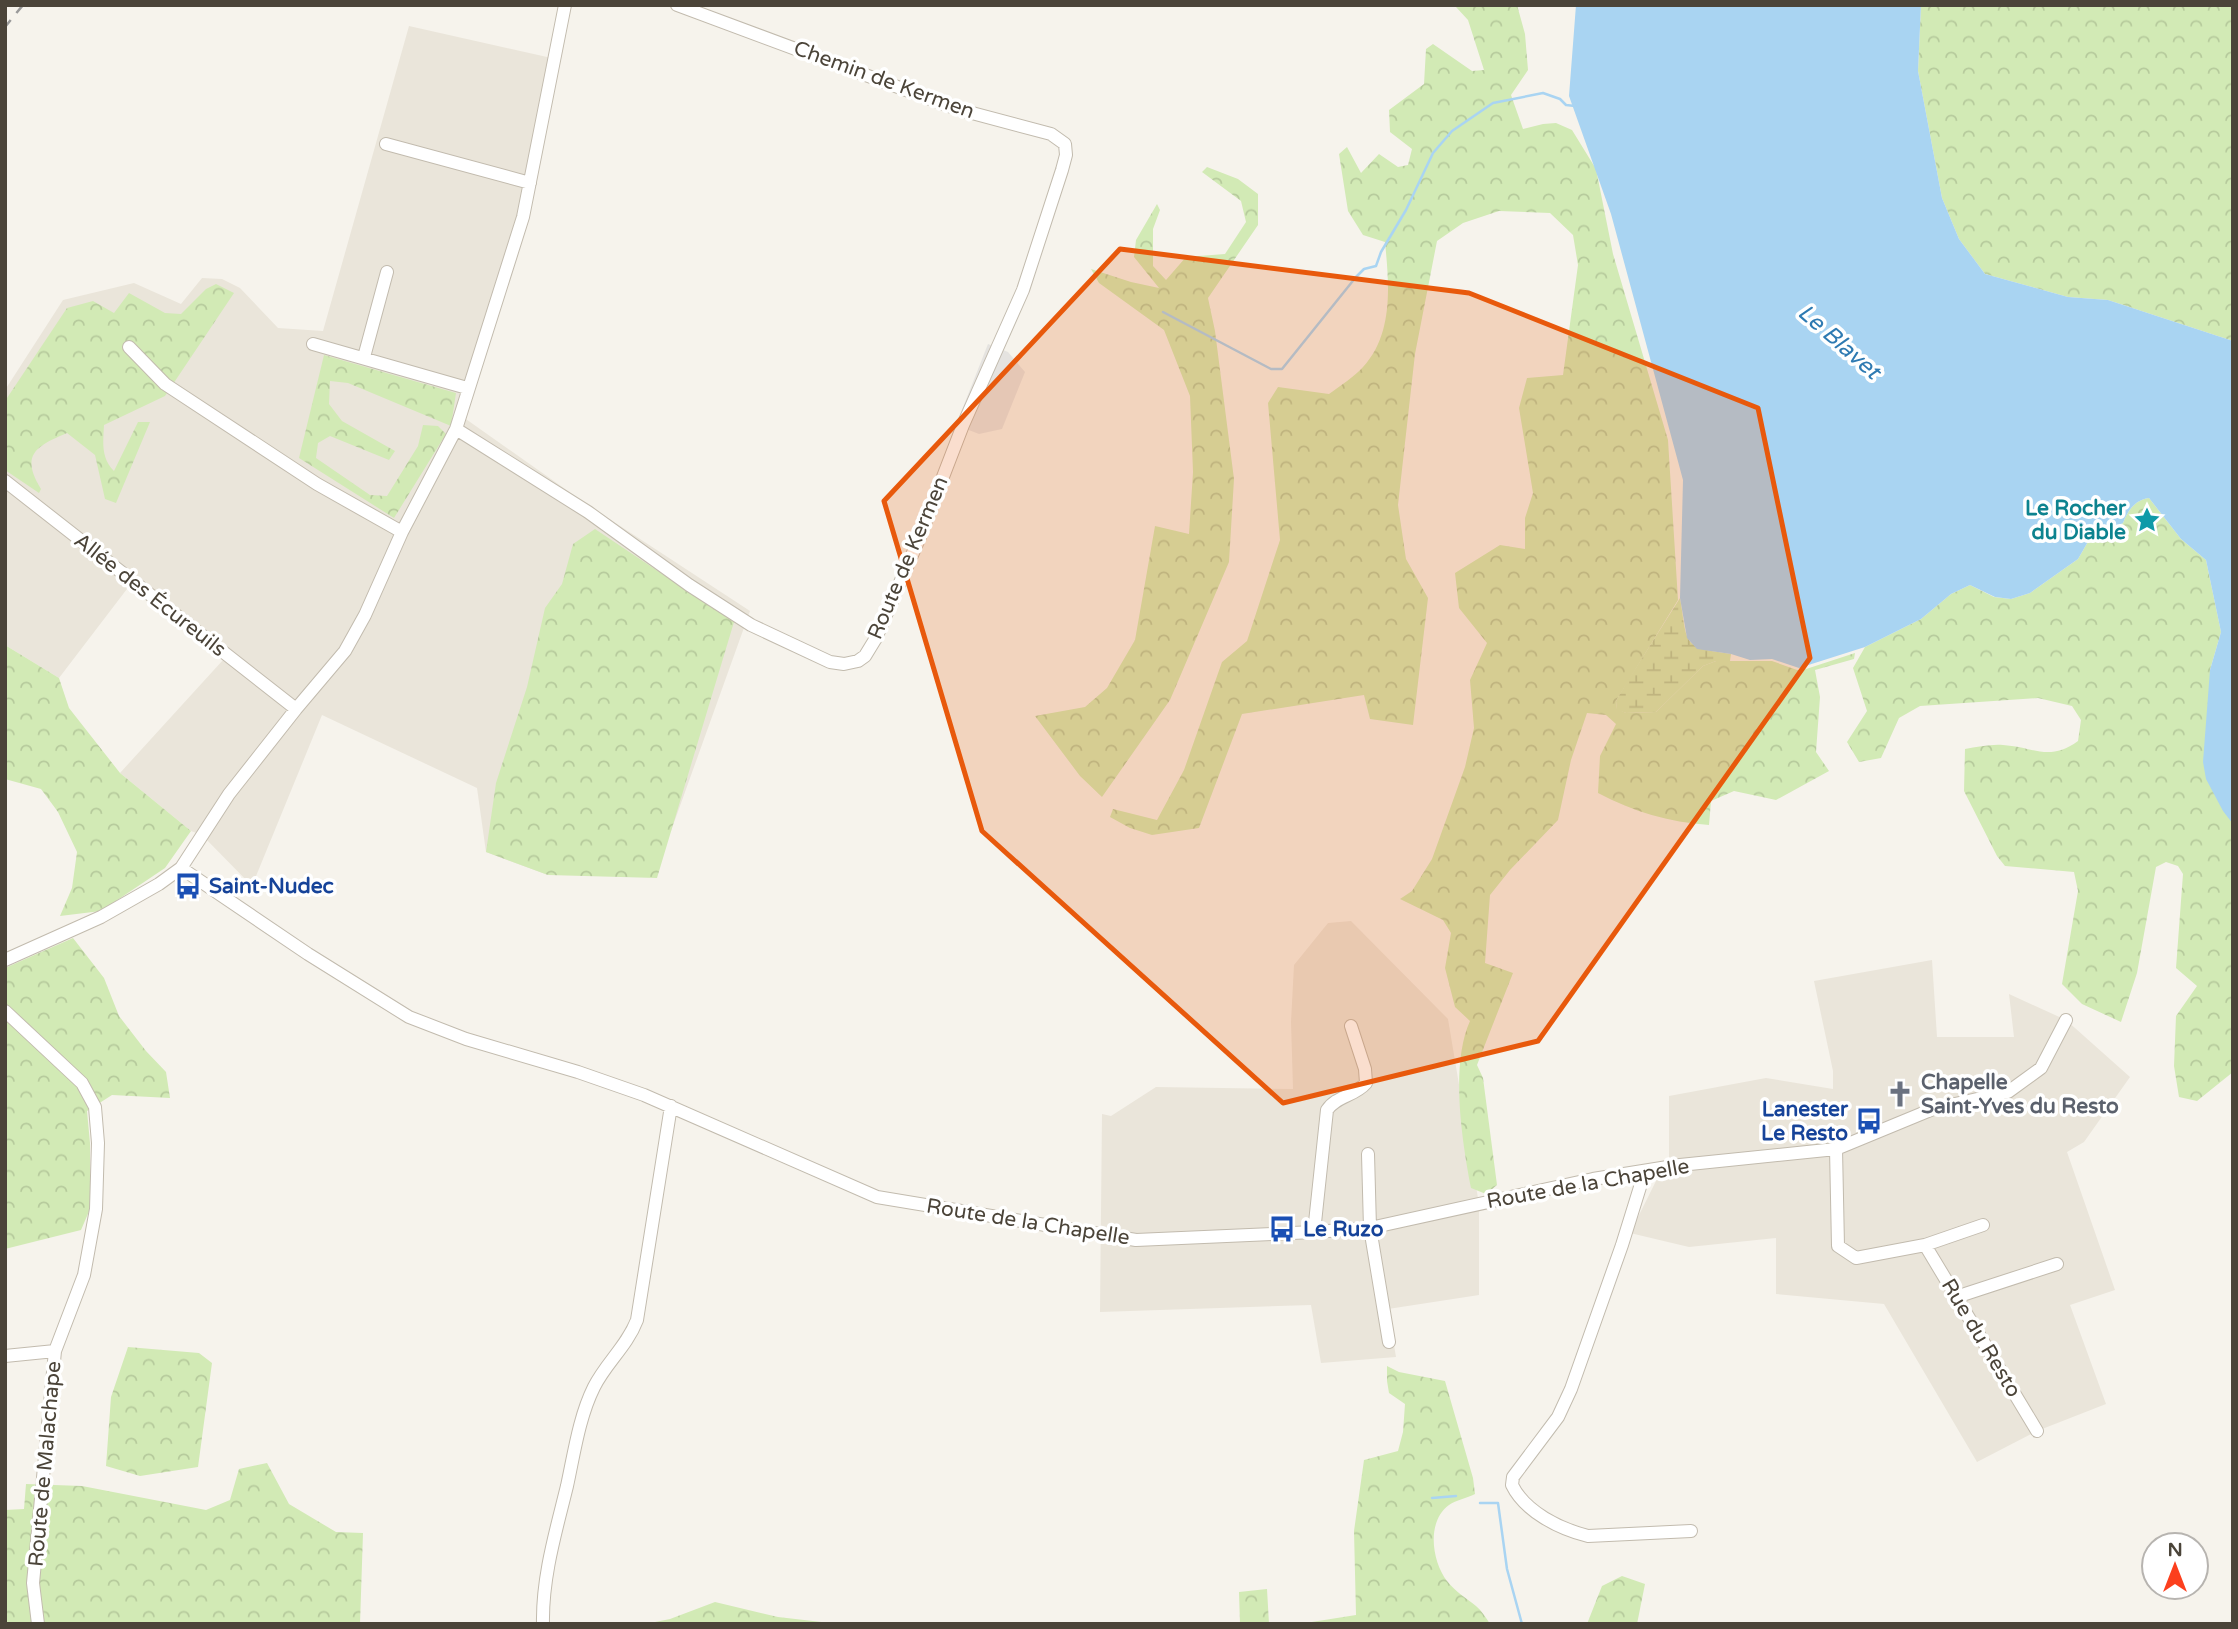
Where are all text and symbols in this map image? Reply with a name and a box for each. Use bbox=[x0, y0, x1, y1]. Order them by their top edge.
street label: Chemin de Kermen bbox=[790, 36, 978, 124]
water label: Le Blavet bbox=[1792, 299, 1888, 387]
street label: Route de Kermen bbox=[862, 473, 954, 643]
place label: Le Rocher du Diable bbox=[2025, 496, 2127, 545]
place icon: Le Rocher du Diable bbox=[2132, 505, 2162, 535]
street label: Allée des Écureuils bbox=[69, 528, 231, 662]
bus stop icon: Saint-Nudec bbox=[173, 871, 203, 901]
place label: Saint-Nudec bbox=[209, 874, 334, 899]
place label: Chapelle Saint-Yves du Resto bbox=[1921, 1070, 2119, 1119]
church icon: Chapelle Saint-Yves du Resto bbox=[1885, 1079, 1915, 1109]
place label: Lanester Le Resto bbox=[1761, 1097, 1849, 1146]
bus stop icon: Lanester Le Resto bbox=[1854, 1106, 1884, 1136]
street label: Route de la Chapelle bbox=[1485, 1154, 1691, 1214]
street label: Route de la Chapelle bbox=[925, 1194, 1132, 1250]
bus stop icon: Le Ruzo bbox=[1267, 1214, 1297, 1244]
place label: Le Ruzo bbox=[1303, 1217, 1384, 1242]
street label: Rue du Resto bbox=[1936, 1274, 2026, 1402]
street label: Route de Malachape bbox=[24, 1360, 66, 1568]
north arrow bbox=[2140, 1531, 2210, 1601]
text: N bbox=[2167, 1539, 2183, 1561]

